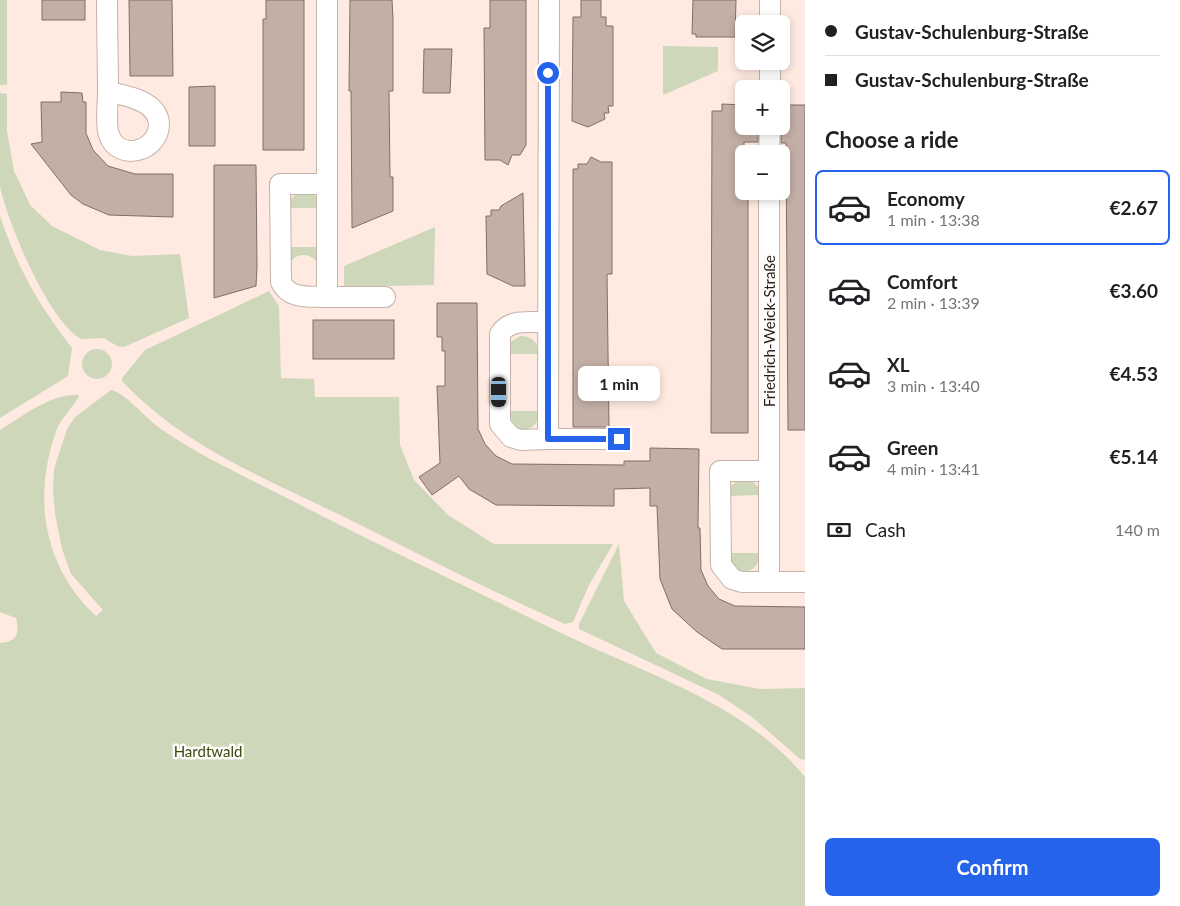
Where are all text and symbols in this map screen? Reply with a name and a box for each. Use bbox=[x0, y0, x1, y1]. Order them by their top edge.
map controls bbox=[735, 15, 790, 200]
button: layers bbox=[735, 15, 790, 70]
text: Gustav-Schulenburg-Straße bbox=[855, 20, 1089, 43]
route start bbox=[537, 62, 559, 84]
text: Gustav-Schulenburg-Straße bbox=[855, 68, 1089, 91]
button: + bbox=[735, 80, 790, 135]
text: Choose a ride bbox=[825, 126, 959, 153]
button: − bbox=[735, 145, 790, 200]
icon: car bbox=[827, 185, 872, 230]
text: Economy bbox=[887, 187, 965, 210]
text: €2.67 bbox=[1109, 196, 1158, 219]
text: 1 min · 13:38 bbox=[887, 210, 980, 229]
street label: Friedrich-Weick-Straße bbox=[760, 255, 778, 407]
icon: car bbox=[827, 268, 872, 313]
text: Comfort bbox=[887, 270, 958, 293]
text: €3.60 bbox=[1109, 279, 1158, 302]
text: 2 min · 13:39 bbox=[887, 293, 980, 312]
icon: car bbox=[827, 351, 872, 396]
text: XL bbox=[887, 353, 910, 376]
text: €4.53 bbox=[1109, 362, 1158, 385]
callout: 1 min bbox=[578, 366, 660, 402]
text: 1 min bbox=[599, 374, 639, 393]
text: 3 min · 13:40 bbox=[887, 376, 980, 395]
car bbox=[491, 377, 506, 407]
route end bbox=[608, 428, 630, 450]
icon: car bbox=[827, 434, 872, 479]
text: Green bbox=[887, 436, 938, 459]
text: €5.14 bbox=[1109, 445, 1158, 468]
text: 4 min · 13:41 bbox=[887, 459, 980, 478]
icon: cash bbox=[825, 516, 853, 544]
text: Cash bbox=[865, 518, 906, 541]
text: 140 m bbox=[1115, 520, 1160, 539]
park label: Hardtwald bbox=[174, 742, 242, 760]
button: Confirm bbox=[825, 838, 1160, 896]

